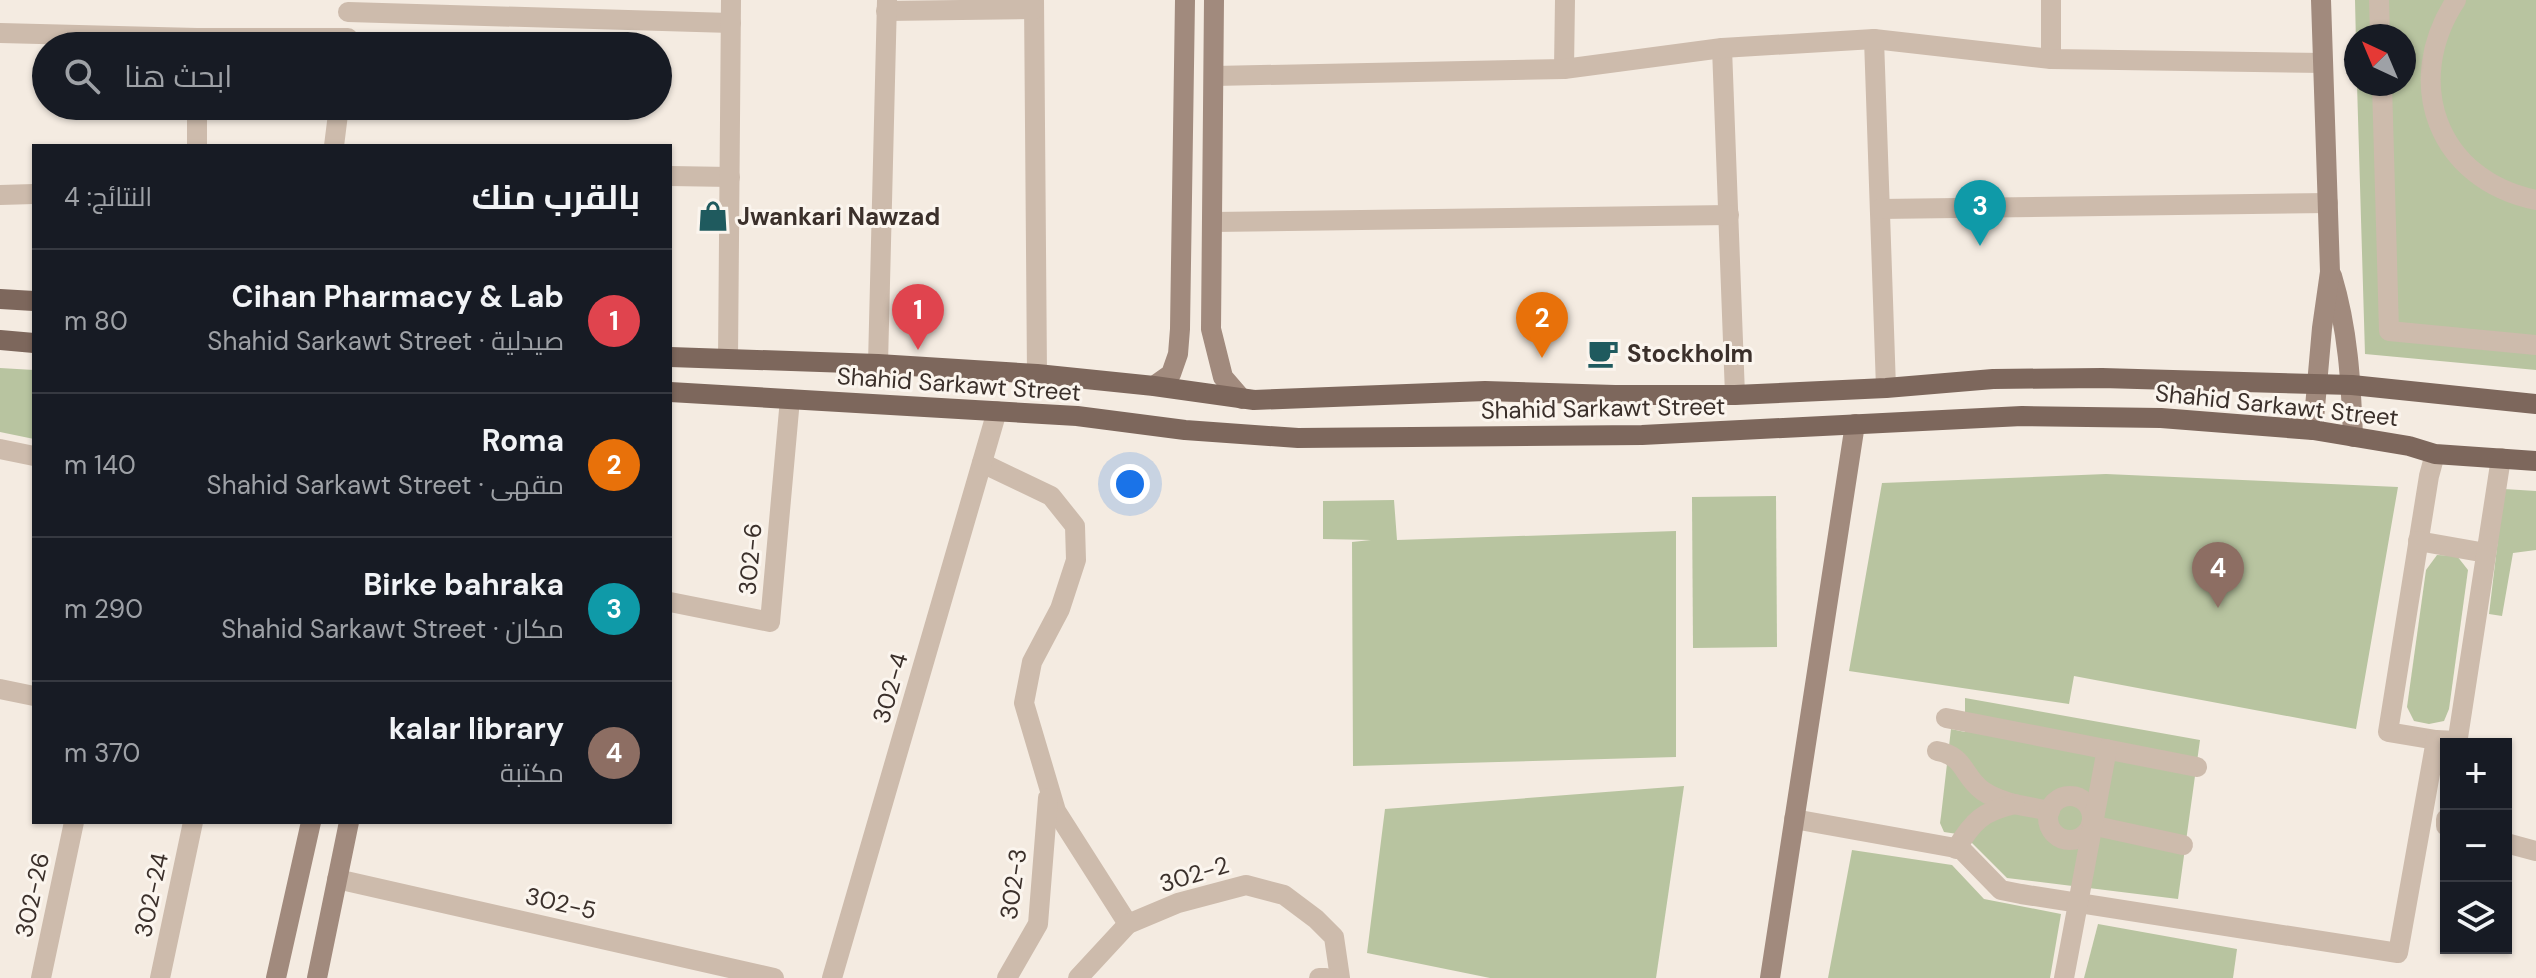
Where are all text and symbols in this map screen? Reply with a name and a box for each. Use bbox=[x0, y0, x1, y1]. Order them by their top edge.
north arrow bbox=[2344, 24, 2416, 96]
search box bbox=[32, 32, 672, 120]
icon: search bbox=[60, 54, 104, 98]
text: ابحث هنا bbox=[124, 57, 232, 96]
text: بالقرب منك bbox=[472, 175, 640, 220]
text: النتائج: 4 bbox=[64, 180, 152, 214]
pin: 3 bbox=[1954, 180, 2006, 246]
shop icon: Jwankari Nawzad bbox=[696, 199, 730, 233]
place label: Jwankari Nawzad bbox=[737, 201, 940, 232]
text: Cihan Pharmacy & Lab bbox=[232, 277, 564, 316]
pin: 1 bbox=[892, 284, 944, 350]
pin: 2 bbox=[1516, 292, 1568, 358]
text: 80 m bbox=[64, 304, 128, 338]
text: 1 bbox=[609, 304, 619, 338]
text: صيدلية · Shahid Sarkawt Street bbox=[207, 324, 564, 358]
cafe icon: Stockholm bbox=[1586, 336, 1620, 370]
place label: Stockholm bbox=[1627, 338, 1753, 369]
street label: Shahid Sarkawt Street bbox=[836, 360, 1082, 408]
street label: Shahid Sarkawt Street bbox=[2154, 377, 2400, 433]
street label: Shahid Sarkawt Street bbox=[1480, 390, 1726, 426]
text: Roma bbox=[482, 421, 564, 460]
text: 140 m bbox=[64, 448, 136, 482]
text: 2 bbox=[607, 448, 622, 482]
your location bbox=[1110, 464, 1150, 504]
text: مقهى · Shahid Sarkawt Street bbox=[207, 468, 564, 502]
street label: 302-6 bbox=[731, 522, 769, 596]
pin: 4 bbox=[2192, 542, 2244, 608]
text: Birke bahraka bbox=[363, 565, 564, 604]
text: 290 m bbox=[64, 592, 143, 626]
text: 3 bbox=[606, 592, 622, 626]
text: مكان · Shahid Sarkawt Street bbox=[221, 612, 564, 646]
street label: 302-4 bbox=[865, 649, 915, 727]
text: kalar library bbox=[389, 709, 564, 748]
text: 370 m bbox=[64, 736, 140, 770]
text: 4 bbox=[606, 736, 622, 770]
map controls bbox=[2440, 738, 2512, 954]
button: + bbox=[2440, 738, 2512, 810]
text: مكتبة bbox=[500, 756, 564, 790]
button: − bbox=[2440, 810, 2512, 882]
street label: 302-3 bbox=[993, 847, 1033, 921]
street label: 302-2 bbox=[1156, 849, 1232, 899]
street label: 302-26 bbox=[8, 850, 56, 940]
street label: 302-24 bbox=[127, 850, 175, 940]
street label: 302-5 bbox=[523, 880, 599, 926]
button: layers bbox=[2440, 882, 2512, 954]

